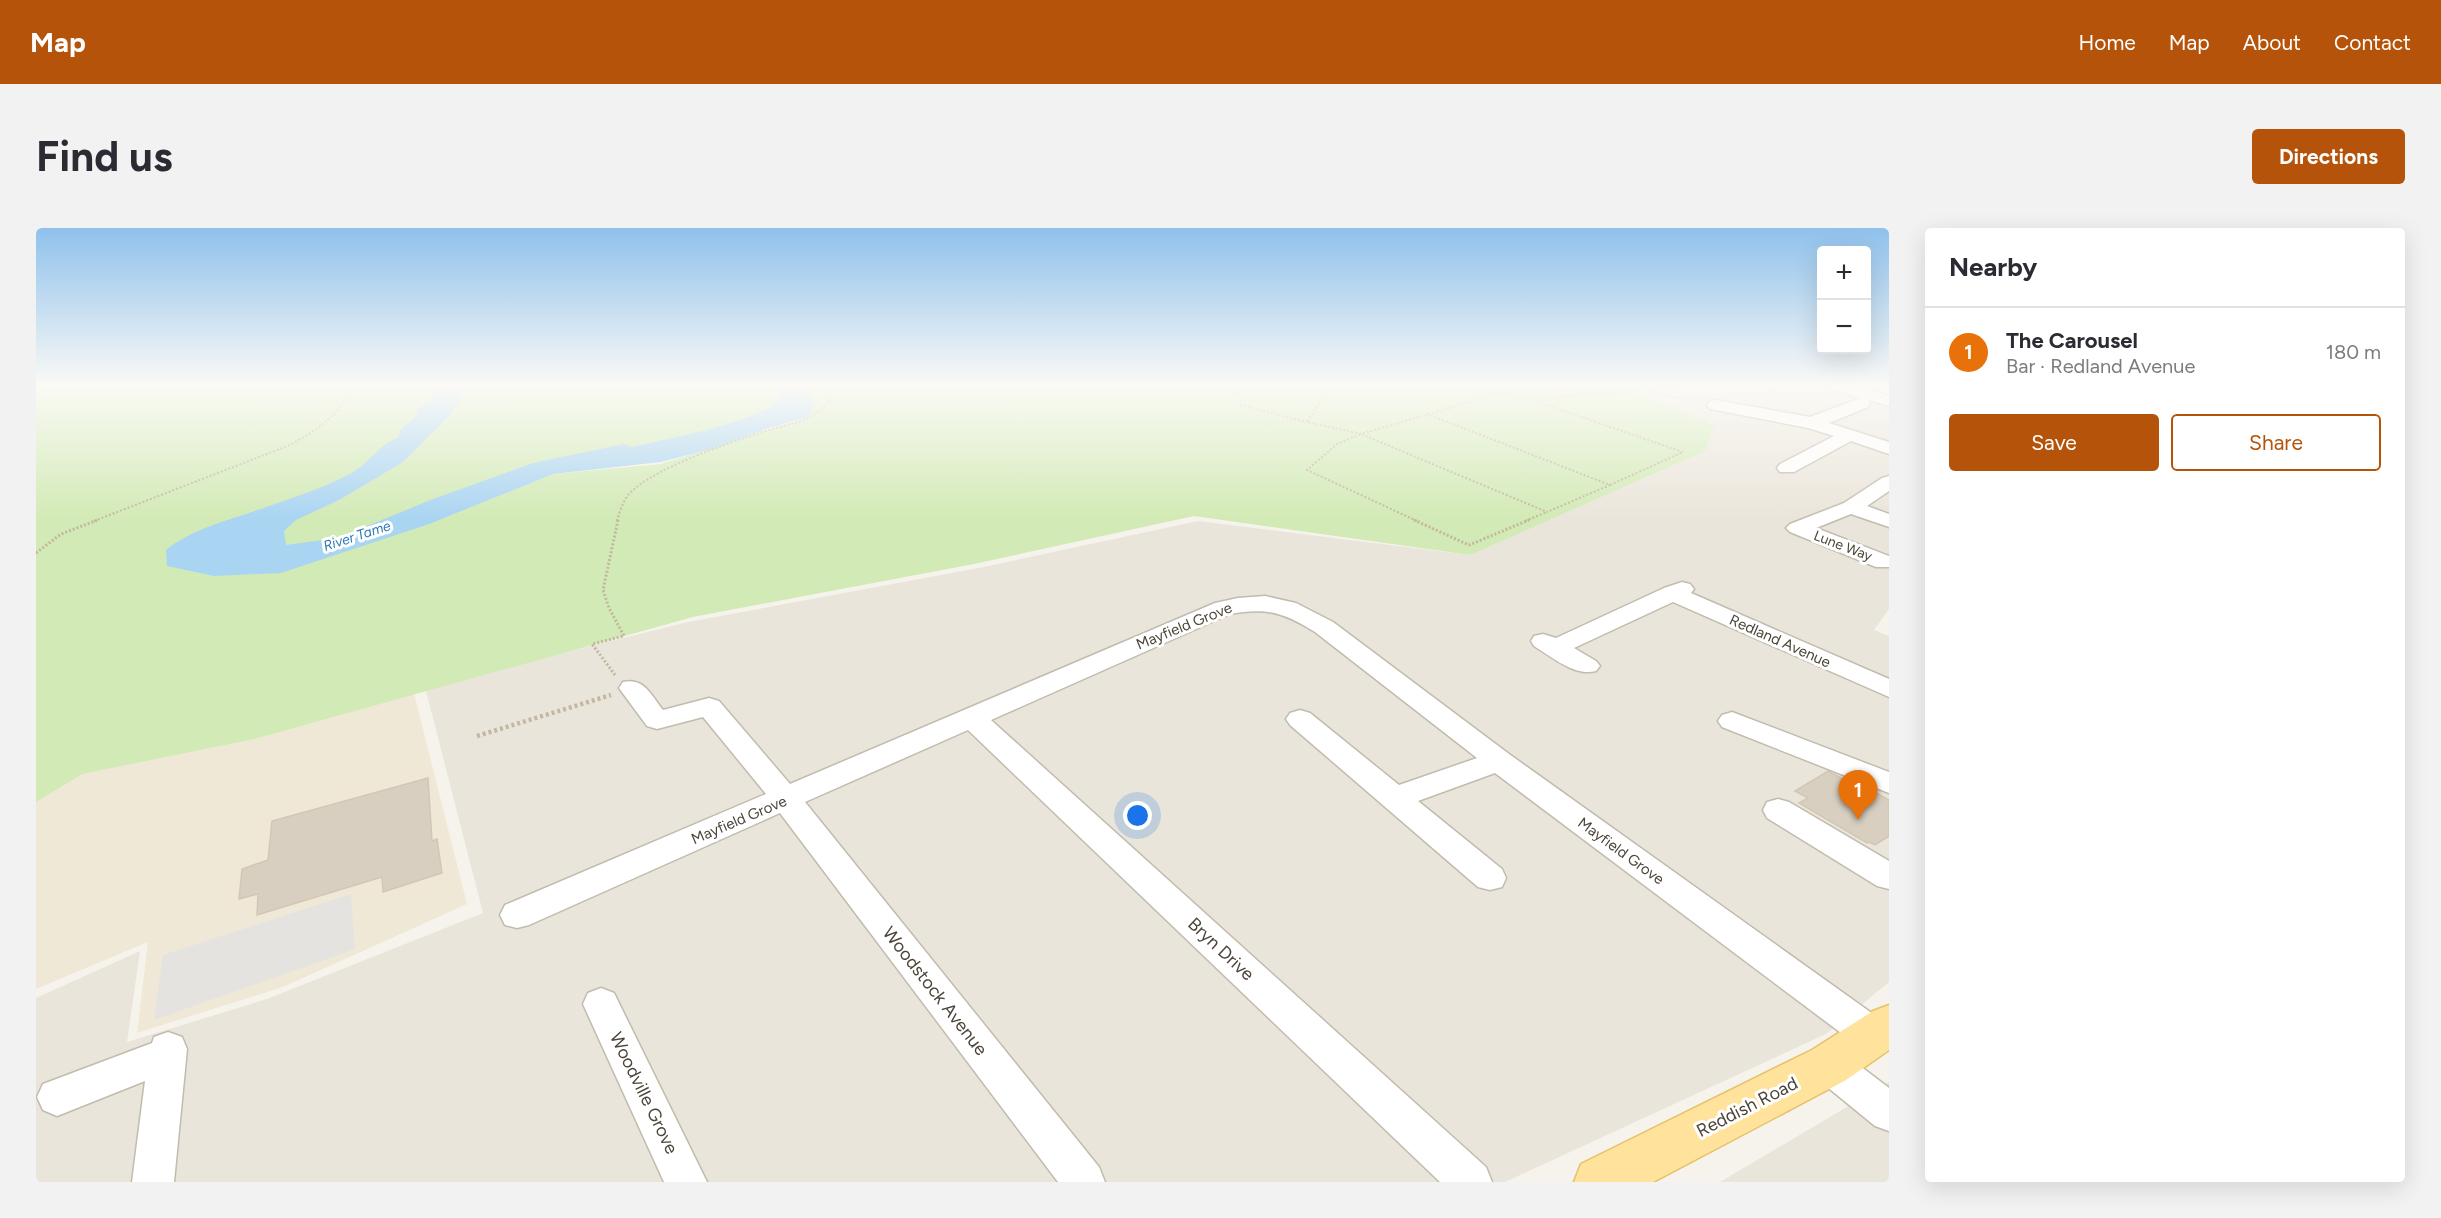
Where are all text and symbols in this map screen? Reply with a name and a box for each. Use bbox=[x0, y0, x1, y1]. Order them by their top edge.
text: Map bbox=[30, 25, 86, 59]
text: Home bbox=[2079, 30, 2136, 55]
text: Map bbox=[2169, 30, 2210, 55]
text: About bbox=[2243, 30, 2301, 55]
text: Contact bbox=[2334, 30, 2411, 55]
button: Directions bbox=[2252, 129, 2405, 184]
text: Find us bbox=[36, 131, 173, 182]
map controls bbox=[1817, 246, 1871, 354]
button: + bbox=[1817, 246, 1871, 300]
text: Nearby bbox=[1949, 251, 2037, 283]
button: − bbox=[1817, 300, 1871, 354]
text: The Carousel bbox=[2006, 327, 2138, 354]
text: 1 bbox=[1964, 340, 1973, 364]
text: 180 m bbox=[2326, 340, 2381, 364]
text: Bar · Redland Avenue bbox=[2006, 354, 2195, 378]
button: Save bbox=[1949, 414, 2159, 471]
button: Share bbox=[2171, 414, 2381, 471]
water label: River Tame bbox=[321, 517, 393, 555]
street label: Lune Way bbox=[1811, 527, 1875, 565]
street label: Mayfield Grove bbox=[1133, 599, 1235, 653]
street label: Redland Avenue bbox=[1727, 611, 1833, 671]
pin: 1 bbox=[1838, 770, 1878, 820]
street label: Mayfield Grove bbox=[689, 792, 789, 848]
your location bbox=[1123, 801, 1152, 830]
street label: Mayfield Grove bbox=[1574, 814, 1668, 888]
street label: Bryn Drive bbox=[1183, 913, 1259, 985]
street label: Woodstock Avenue bbox=[878, 922, 992, 1060]
street label: Woodville Grove bbox=[605, 1029, 683, 1158]
street label: Reddish Road bbox=[1693, 1072, 1801, 1142]

